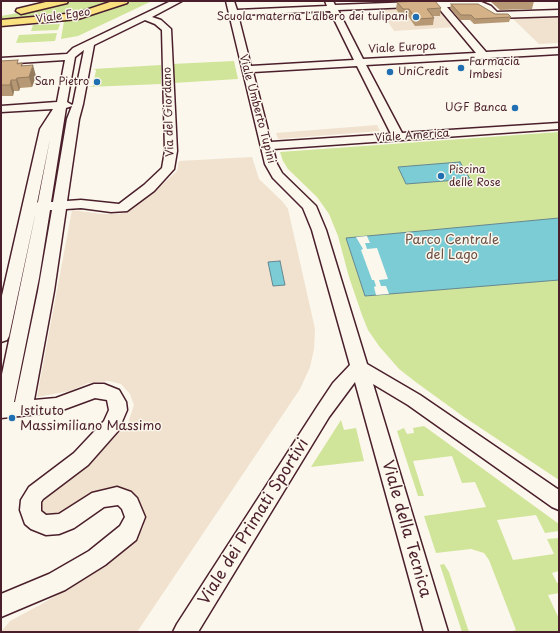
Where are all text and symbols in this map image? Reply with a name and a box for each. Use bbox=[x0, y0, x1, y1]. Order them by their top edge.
street label: Viale Egeo bbox=[35, 6, 91, 26]
place label: Scuola materna L'albero dei tulipani bbox=[217, 10, 408, 24]
marker: Scuola materna L'albero dei tulipani bbox=[411, 12, 421, 22]
street label: Viale Europa bbox=[368, 40, 436, 56]
street label: Viale Umberto Tupini bbox=[236, 53, 278, 165]
place label: Farmacia Imbesi bbox=[469, 55, 520, 81]
marker: Farmacia Imbesi bbox=[456, 63, 466, 73]
place label: UniCredit bbox=[398, 65, 449, 79]
street label: Via del Giordano bbox=[161, 67, 177, 157]
marker: UniCredit bbox=[385, 67, 395, 77]
place label: San Pietro bbox=[35, 75, 89, 89]
marker: San Pietro bbox=[92, 77, 102, 87]
place label: UGF Banca bbox=[445, 101, 507, 115]
marker: UGF Banca bbox=[510, 103, 520, 113]
street label: Viale America bbox=[374, 127, 450, 145]
place label: Piscina delle Rose bbox=[449, 163, 501, 189]
marker: Piscina delle Rose bbox=[436, 171, 446, 181]
park label: Parco Centrale del Lago bbox=[405, 232, 499, 263]
place label: Istituto Massimiliano Massimo bbox=[20, 403, 161, 434]
marker: Istituto Massimiliano Massimo bbox=[7, 413, 17, 423]
street label: Viale dei Primati Sportivi bbox=[195, 435, 313, 609]
street label: Viale della Tecnica bbox=[377, 458, 435, 600]

